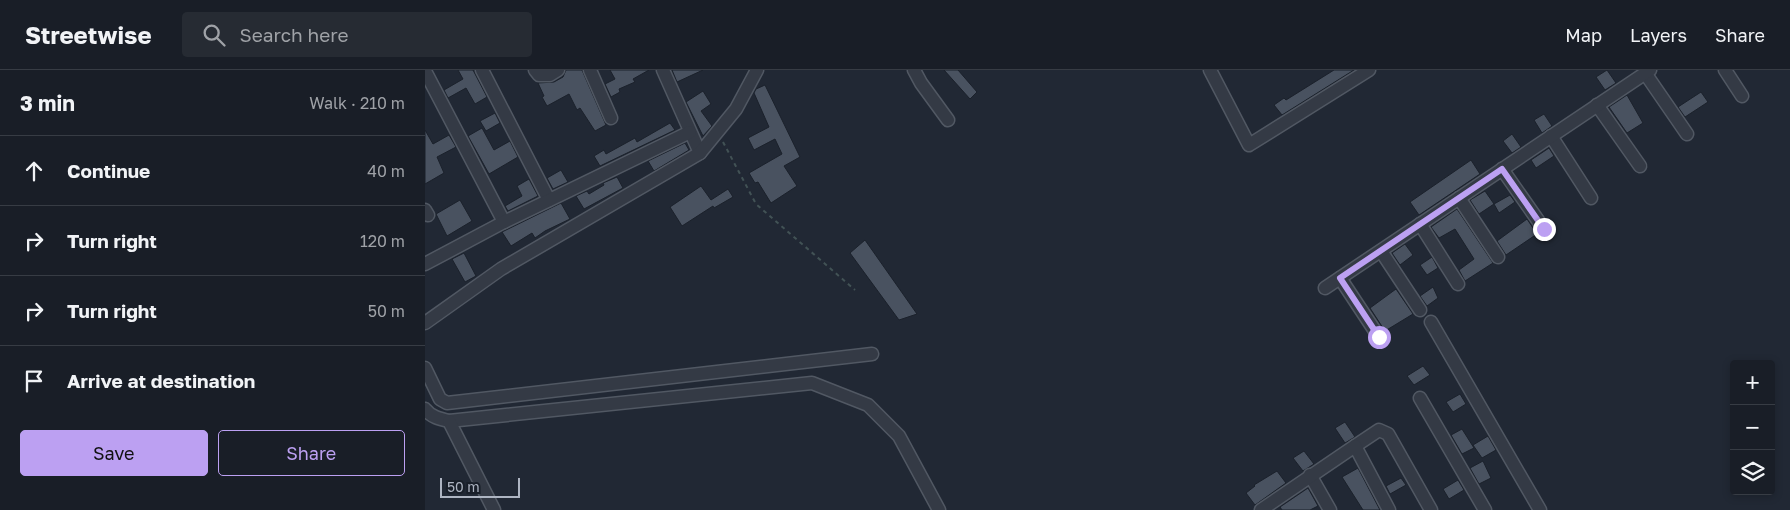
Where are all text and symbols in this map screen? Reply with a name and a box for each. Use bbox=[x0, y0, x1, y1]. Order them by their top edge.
search box bbox=[182, 12, 532, 57]
text: Streetwise bbox=[25, 20, 152, 49]
icon: search bbox=[200, 21, 228, 49]
text: Search here bbox=[240, 23, 348, 46]
text: Map bbox=[1565, 24, 1602, 46]
text: Layers bbox=[1630, 24, 1687, 46]
text: Share bbox=[1715, 24, 1765, 46]
text: 3 min bbox=[20, 90, 75, 116]
text: Walk · 210 m bbox=[309, 93, 405, 113]
icon: ahead bbox=[20, 157, 48, 185]
text: Continue bbox=[67, 159, 150, 182]
text: 40 m bbox=[367, 161, 405, 181]
route end bbox=[1533, 218, 1556, 241]
icon: right bbox=[20, 227, 48, 255]
text: Turn right bbox=[67, 229, 157, 252]
text: 120 m bbox=[360, 231, 405, 251]
icon: right bbox=[20, 297, 48, 325]
text: Turn right bbox=[67, 299, 157, 322]
text: 50 m bbox=[368, 301, 405, 321]
route start bbox=[1368, 326, 1391, 349]
map controls bbox=[1730, 360, 1775, 495]
button: + bbox=[1730, 360, 1775, 405]
icon: arrive bbox=[20, 367, 48, 395]
text: Arrive at destination bbox=[67, 369, 255, 392]
button: − bbox=[1730, 405, 1775, 450]
button: Save bbox=[20, 430, 208, 476]
button: Share bbox=[218, 430, 405, 476]
button: layers bbox=[1730, 450, 1775, 495]
scale bar bbox=[440, 475, 520, 498]
text: 50 m bbox=[447, 478, 480, 495]

